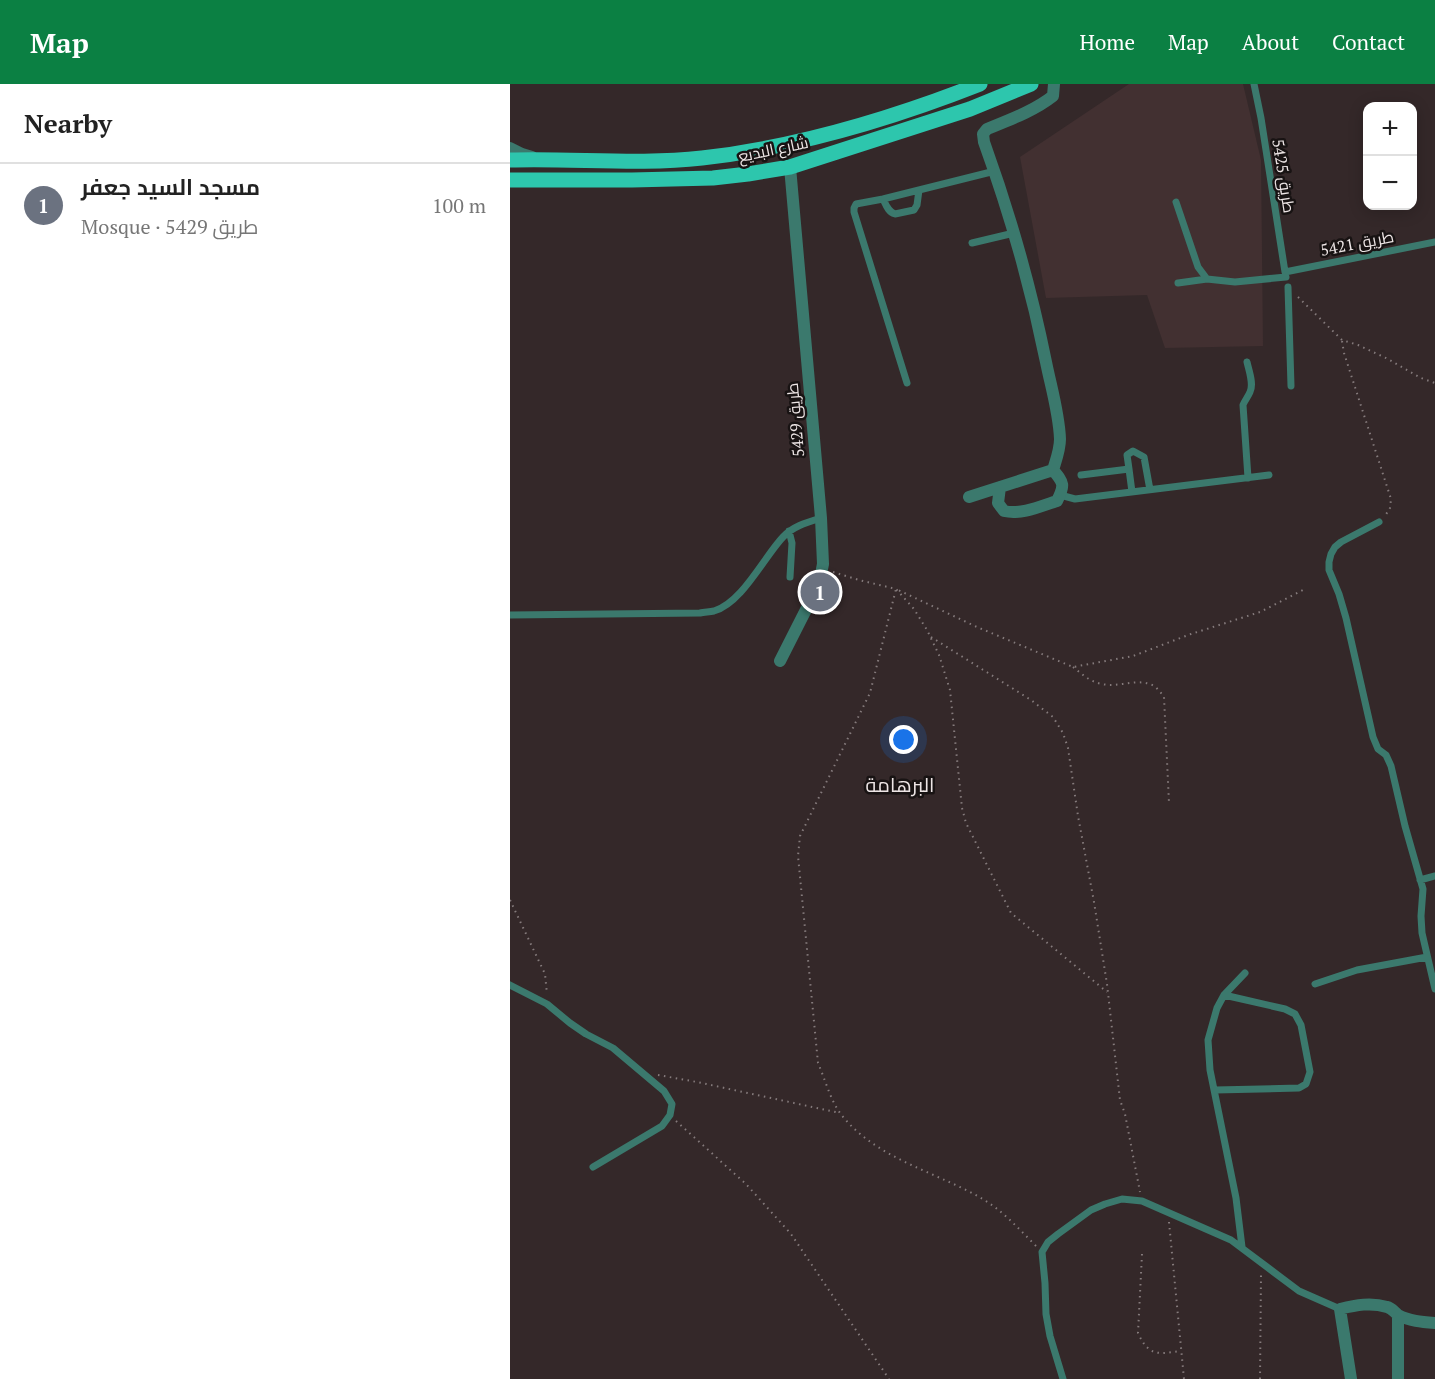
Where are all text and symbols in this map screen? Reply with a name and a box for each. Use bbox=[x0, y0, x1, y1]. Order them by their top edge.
text: Map bbox=[30, 24, 89, 61]
text: Home bbox=[1079, 28, 1135, 56]
text: Map bbox=[1168, 28, 1209, 56]
text: About bbox=[1242, 28, 1299, 56]
text: Contact bbox=[1332, 28, 1405, 56]
map controls bbox=[1363, 102, 1417, 210]
button: + bbox=[1363, 102, 1417, 156]
text: Nearby bbox=[24, 106, 112, 140]
street label: شارع البديع bbox=[736, 131, 810, 168]
street label: طريق 5425 bbox=[1267, 137, 1301, 215]
button: − bbox=[1363, 156, 1417, 210]
text: مسجد السيد جعفر bbox=[81, 172, 260, 201]
text: 1 bbox=[38, 192, 49, 219]
text: 100 m bbox=[432, 192, 486, 219]
text: Mosque · طريق 5429 bbox=[81, 213, 258, 240]
street label: طريق 5421 bbox=[1318, 225, 1396, 261]
street label: طريق 5429 bbox=[781, 382, 809, 458]
pin: 1 bbox=[800, 570, 840, 614]
your location bbox=[889, 725, 918, 754]
district label: البرهامة bbox=[866, 771, 934, 798]

